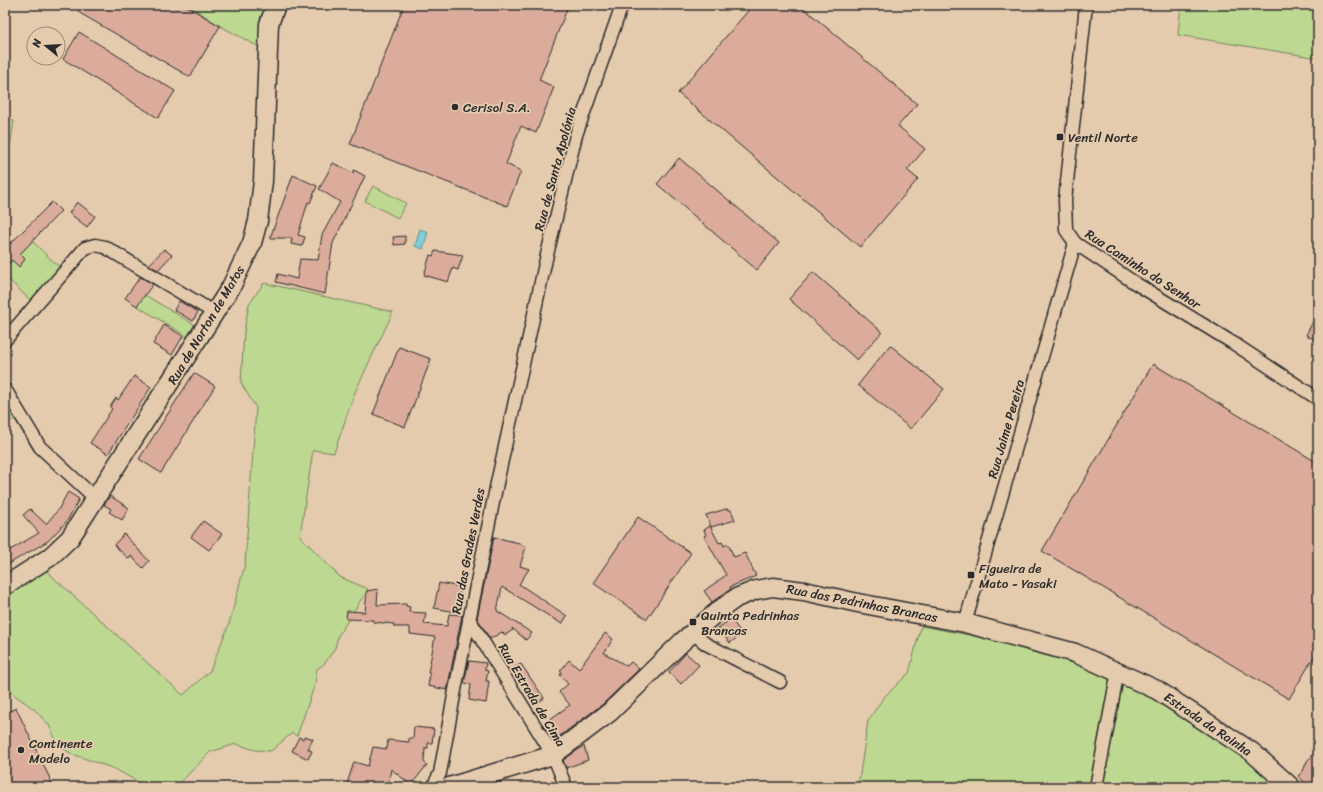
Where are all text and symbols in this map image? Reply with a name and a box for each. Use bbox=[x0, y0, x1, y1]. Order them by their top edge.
north arrow bbox=[26, 26, 66, 66]
text: N bbox=[26, 36, 47, 51]
place label: Cerisol S.A. bbox=[463, 96, 531, 119]
marker: Cerisol S.A. bbox=[450, 102, 460, 112]
street label: Rua de Santa Apolónia bbox=[527, 104, 583, 234]
place label: Ventil Norte bbox=[1068, 126, 1138, 149]
marker: Ventil Norte bbox=[1055, 132, 1065, 142]
street label: Rua Caminho do Senhor bbox=[1081, 223, 1206, 316]
street label: Rua de Norton de Matos bbox=[161, 260, 251, 389]
street label: Rua Jaime Pereira bbox=[981, 376, 1031, 481]
street label: Rua das Grades Verdes bbox=[444, 486, 492, 616]
place label: Figueira de Mato - Yasaki bbox=[979, 557, 1057, 595]
marker: Figueira de Mato - Yasaki bbox=[966, 570, 976, 580]
street label: Rua das Pedrinhas Brancas bbox=[784, 577, 940, 629]
place label: Quinta Pedrinhas Brancas bbox=[701, 604, 800, 642]
marker: Quinta Pedrinhas Brancas bbox=[688, 617, 698, 627]
street label: Rua Estrada de Cima bbox=[492, 639, 572, 752]
street label: Estrada da Rainha bbox=[1159, 686, 1257, 762]
place label: Continente Modelo bbox=[29, 732, 93, 770]
marker: Continente Modelo bbox=[16, 745, 26, 755]

